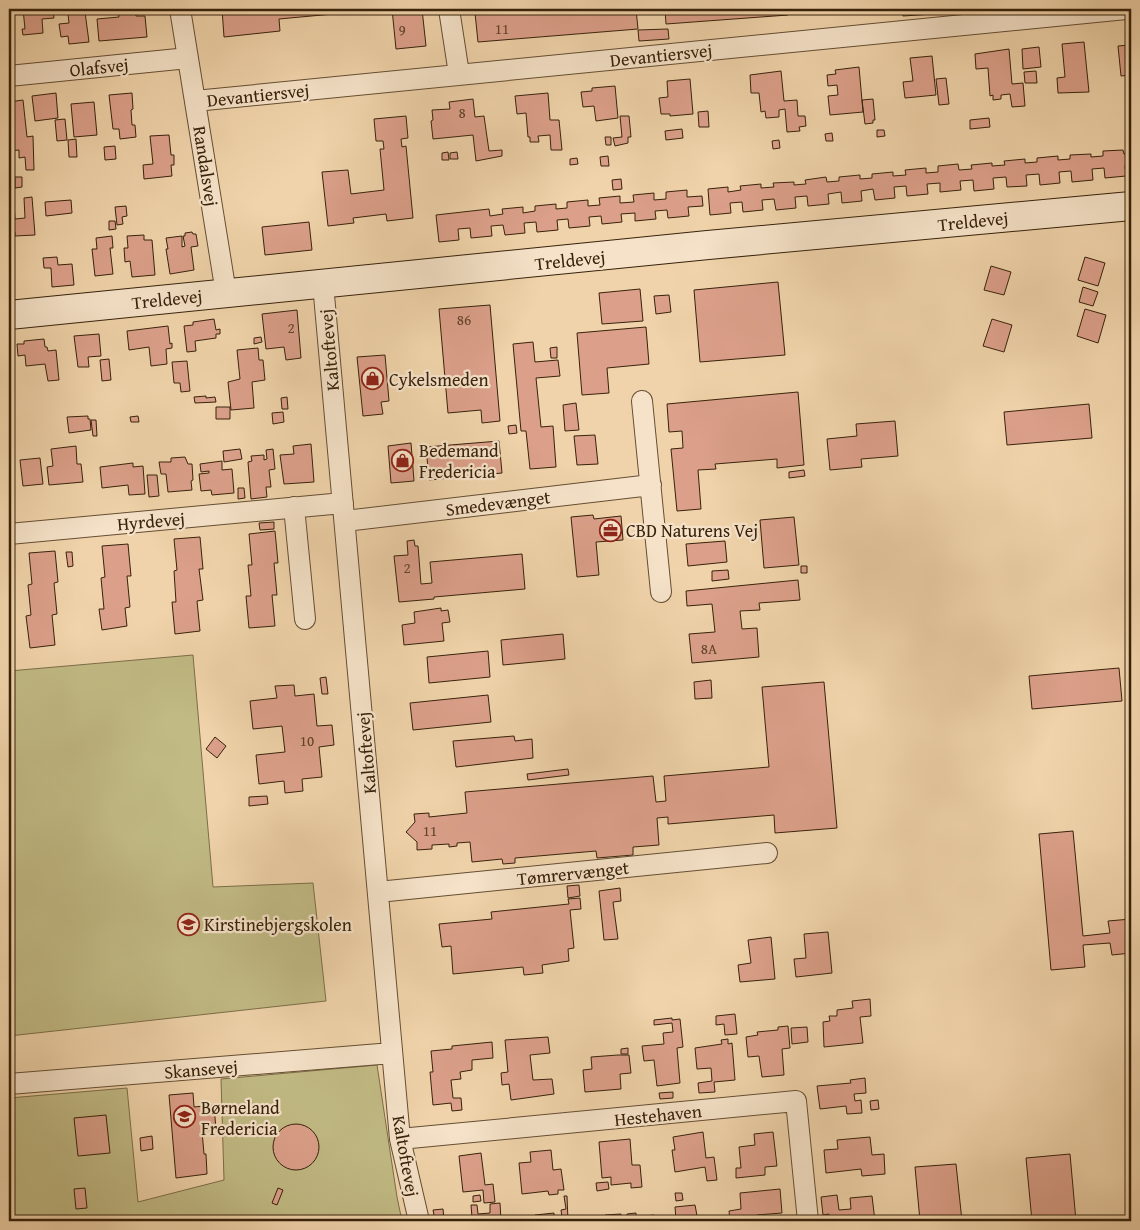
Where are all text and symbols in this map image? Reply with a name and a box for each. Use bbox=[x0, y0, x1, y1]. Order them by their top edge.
house number: 11 bbox=[495, 18, 509, 39]
house number: 9 bbox=[398, 19, 406, 40]
street label: Devantiersvej bbox=[608, 36, 714, 74]
street label: Olafsvej bbox=[68, 50, 130, 84]
street label: Devantiersvej bbox=[205, 76, 311, 114]
house number: 8 bbox=[458, 102, 466, 123]
street label: Randalsvej bbox=[186, 124, 226, 208]
street label: Treldevej bbox=[936, 204, 1010, 238]
street label: Treldevej bbox=[533, 243, 607, 277]
street label: Treldevej bbox=[130, 282, 204, 316]
street label: Kaltoftevej bbox=[312, 308, 346, 392]
house number: 86 bbox=[457, 309, 471, 330]
house number: 2 bbox=[287, 317, 295, 338]
place label: Cykelsmeden bbox=[389, 366, 488, 393]
shop icon: Cykelsmeden bbox=[361, 367, 385, 391]
place label: Bedemand Fredericia bbox=[419, 437, 499, 485]
shop icon: Bedemand Fredericia bbox=[391, 448, 415, 472]
street label: Smedevænget bbox=[444, 483, 553, 523]
street label: Hyrdevej bbox=[116, 505, 186, 537]
place label: CBD Naturens Vej bbox=[626, 517, 758, 544]
office icon: CBD Naturens Vej bbox=[598, 518, 622, 542]
house number: 2 bbox=[403, 557, 411, 578]
house number: 8A bbox=[701, 638, 717, 659]
street label: Kaltoftevej bbox=[349, 711, 383, 795]
house number: 10 bbox=[300, 730, 314, 751]
house number: 11 bbox=[423, 820, 437, 841]
street label: Tømrervænget bbox=[516, 854, 631, 892]
place label: Kirstinebjergskolen bbox=[204, 911, 352, 938]
school or university icon: Kirstinebjergskolen bbox=[176, 912, 200, 936]
street label: Skansevej bbox=[163, 1052, 239, 1086]
place label: Børneland Fredericia bbox=[201, 1094, 280, 1142]
street label: Hestehaven bbox=[613, 1097, 703, 1133]
school or university icon: Børneland Fredericia bbox=[173, 1105, 197, 1129]
street label: Kaltoftevej bbox=[386, 1113, 426, 1199]

